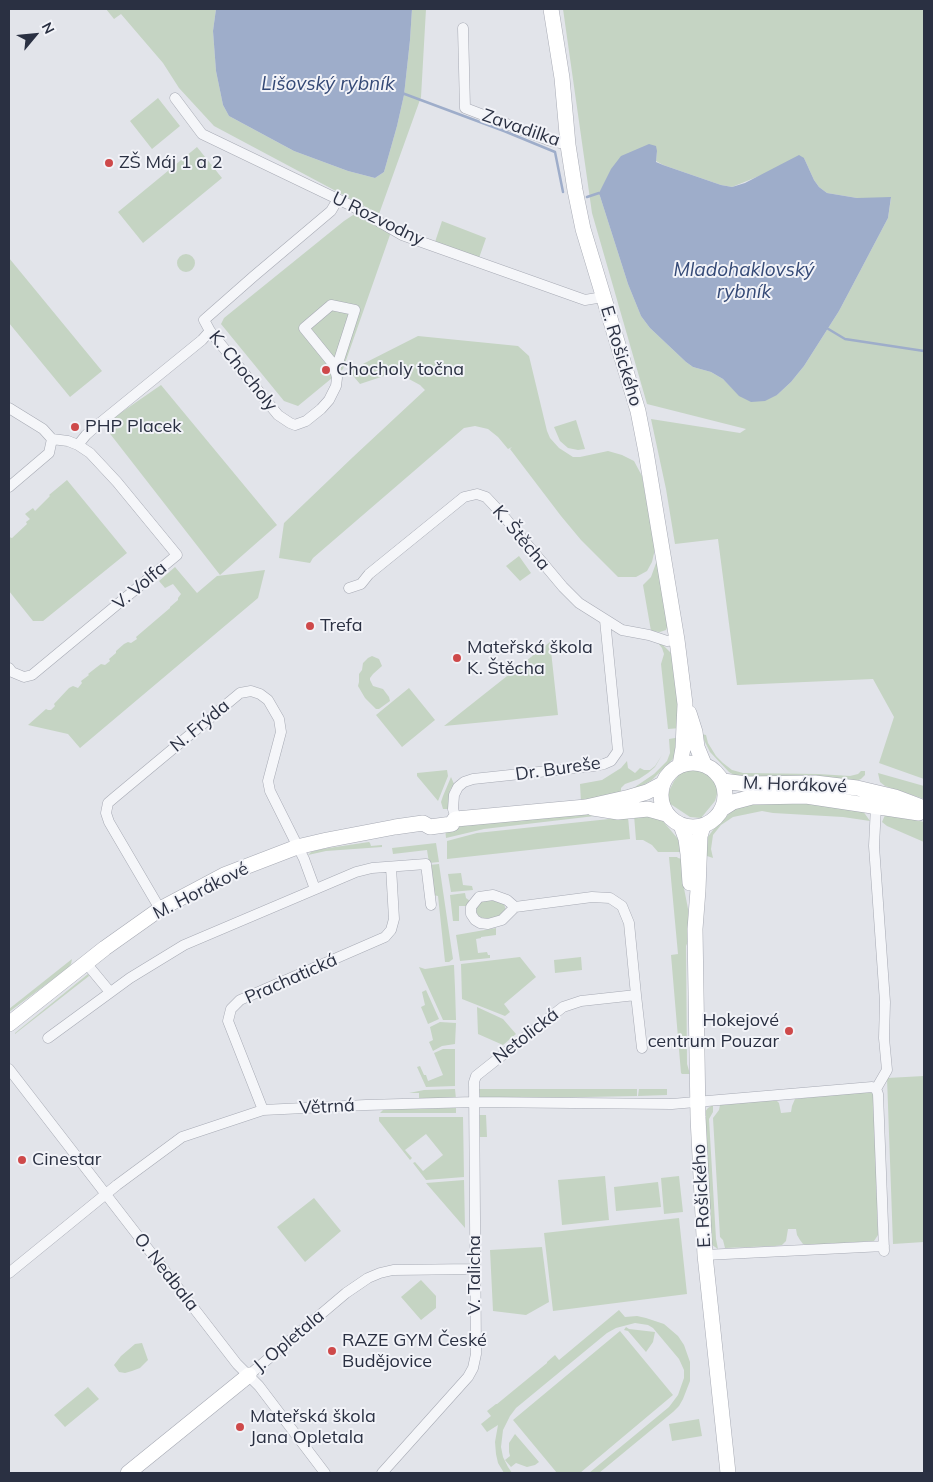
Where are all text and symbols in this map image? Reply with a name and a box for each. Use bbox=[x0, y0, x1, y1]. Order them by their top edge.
north arrow bbox=[10, 10, 60, 60]
text: N bbox=[38, 19, 59, 37]
water label: Lišovský rybník bbox=[261, 73, 395, 95]
street label: Zavadilka bbox=[479, 105, 563, 151]
place label: ZŠ Máj 1 a 2 bbox=[119, 152, 223, 174]
marker: ZŠ Máj 1 a 2 bbox=[103, 157, 115, 169]
street label: U Rozvodny bbox=[328, 187, 428, 251]
water label: Mladohaklovský rybník bbox=[674, 259, 814, 303]
street label: E. Rošického bbox=[595, 303, 647, 409]
street label: K. Chocholy bbox=[204, 326, 282, 416]
place label: Chocholy točna bbox=[336, 359, 464, 381]
marker: Chocholy točna bbox=[320, 364, 332, 376]
place label: PHP Placek bbox=[85, 416, 182, 438]
marker: PHP Placek bbox=[69, 421, 81, 433]
street label: K. Štěcha bbox=[488, 501, 554, 575]
street label: V. Volfa bbox=[109, 557, 171, 615]
place label: Trefa bbox=[320, 615, 362, 637]
marker: Trefa bbox=[304, 620, 316, 632]
place label: Mateřská škola K. Štěcha bbox=[467, 637, 593, 680]
marker: Mateřská škola K. Štěcha bbox=[451, 652, 463, 664]
street label: N. Frýda bbox=[166, 695, 234, 757]
street label: Dr. Bureše bbox=[514, 752, 602, 786]
street label: M. Horákové bbox=[743, 772, 847, 798]
street label: M. Horákové bbox=[150, 858, 252, 924]
street label: Prachatická bbox=[242, 949, 340, 1009]
street label: Netolická bbox=[489, 1004, 563, 1068]
place label: Hokejové centrum Pouzar bbox=[648, 1010, 779, 1052]
marker: Hokejové centrum Pouzar bbox=[783, 1025, 795, 1037]
street label: Větrná bbox=[299, 1095, 355, 1119]
street label: E. Rošického bbox=[688, 1144, 716, 1248]
place label: Cinestar bbox=[32, 1149, 101, 1171]
marker: Cinestar bbox=[16, 1154, 28, 1166]
street label: O. Nedbala bbox=[129, 1229, 203, 1315]
street label: V. Talicha bbox=[464, 1235, 486, 1315]
street label: J. Opletala bbox=[249, 1305, 329, 1377]
place label: RAZE GYM České Budějovice bbox=[342, 1330, 487, 1372]
marker: RAZE GYM České Budějovice bbox=[326, 1345, 338, 1357]
place label: Mateřská škola Jana Opletala bbox=[250, 1406, 376, 1448]
marker: Mateřská škola Jana Opletala bbox=[234, 1421, 246, 1433]

